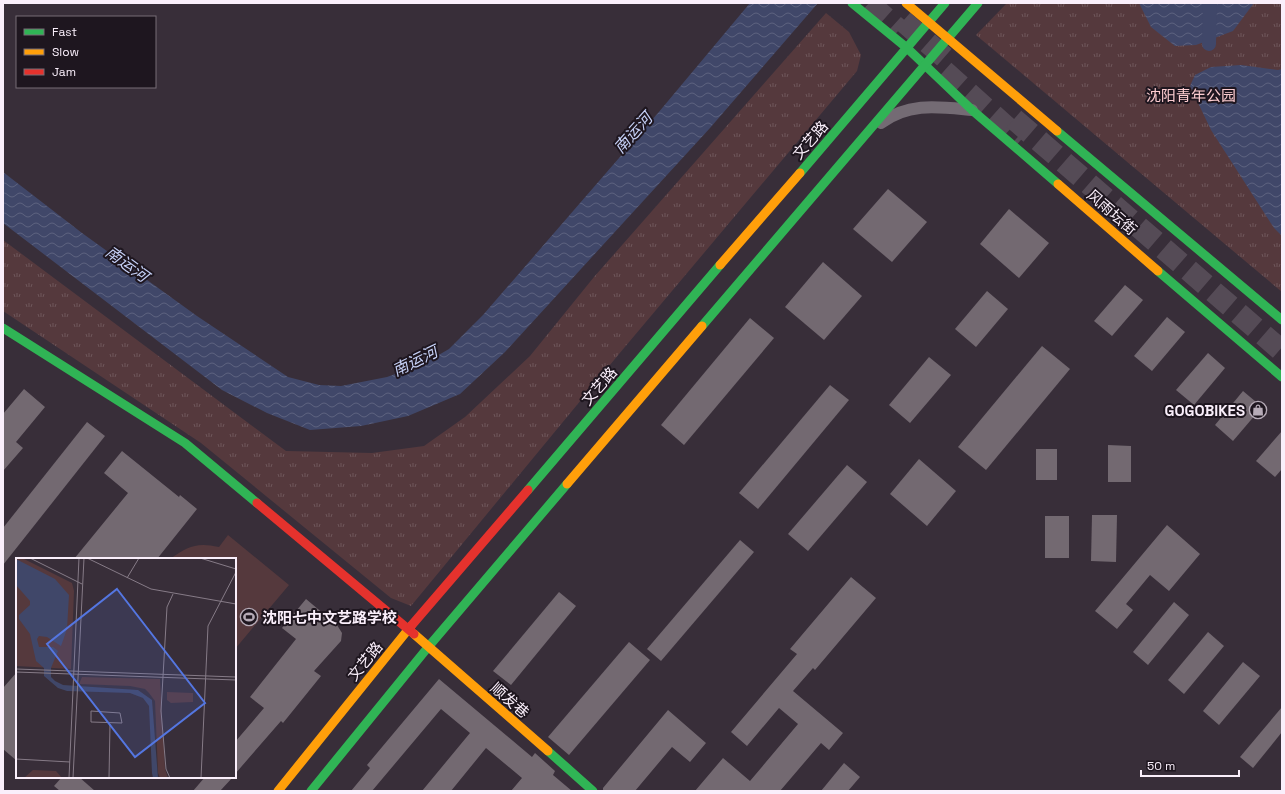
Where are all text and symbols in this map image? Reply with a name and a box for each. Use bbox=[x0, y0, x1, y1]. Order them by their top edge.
legend bbox=[16, 16, 156, 88]
text: Fast bbox=[52, 24, 77, 40]
text: Slow bbox=[52, 44, 79, 60]
text: Jam bbox=[52, 64, 76, 80]
park label: 沈阳青年公园 bbox=[1146, 86, 1236, 105]
water label: 南运河 bbox=[609, 106, 659, 158]
street label: 文艺路 bbox=[788, 117, 832, 163]
street label: 风雨坛街 bbox=[1083, 185, 1141, 239]
water label: 南运河 bbox=[101, 241, 155, 288]
water label: 南运河 bbox=[389, 340, 444, 381]
street label: 文艺路 bbox=[577, 363, 621, 409]
shop icon: GOGOBIKES bbox=[1248, 400, 1268, 420]
place label: GOGOBIKES bbox=[1164, 401, 1245, 420]
inset map bbox=[16, 558, 236, 778]
sports icon: 沈阳七中文艺路学校 bbox=[239, 607, 259, 627]
place label: 沈阳七中文艺路学校 bbox=[262, 608, 397, 627]
street label: 文艺路 bbox=[343, 638, 387, 684]
street label: 顺发巷 bbox=[487, 678, 533, 722]
scale bar bbox=[1141, 752, 1239, 778]
text: 50 m bbox=[1147, 758, 1175, 774]

